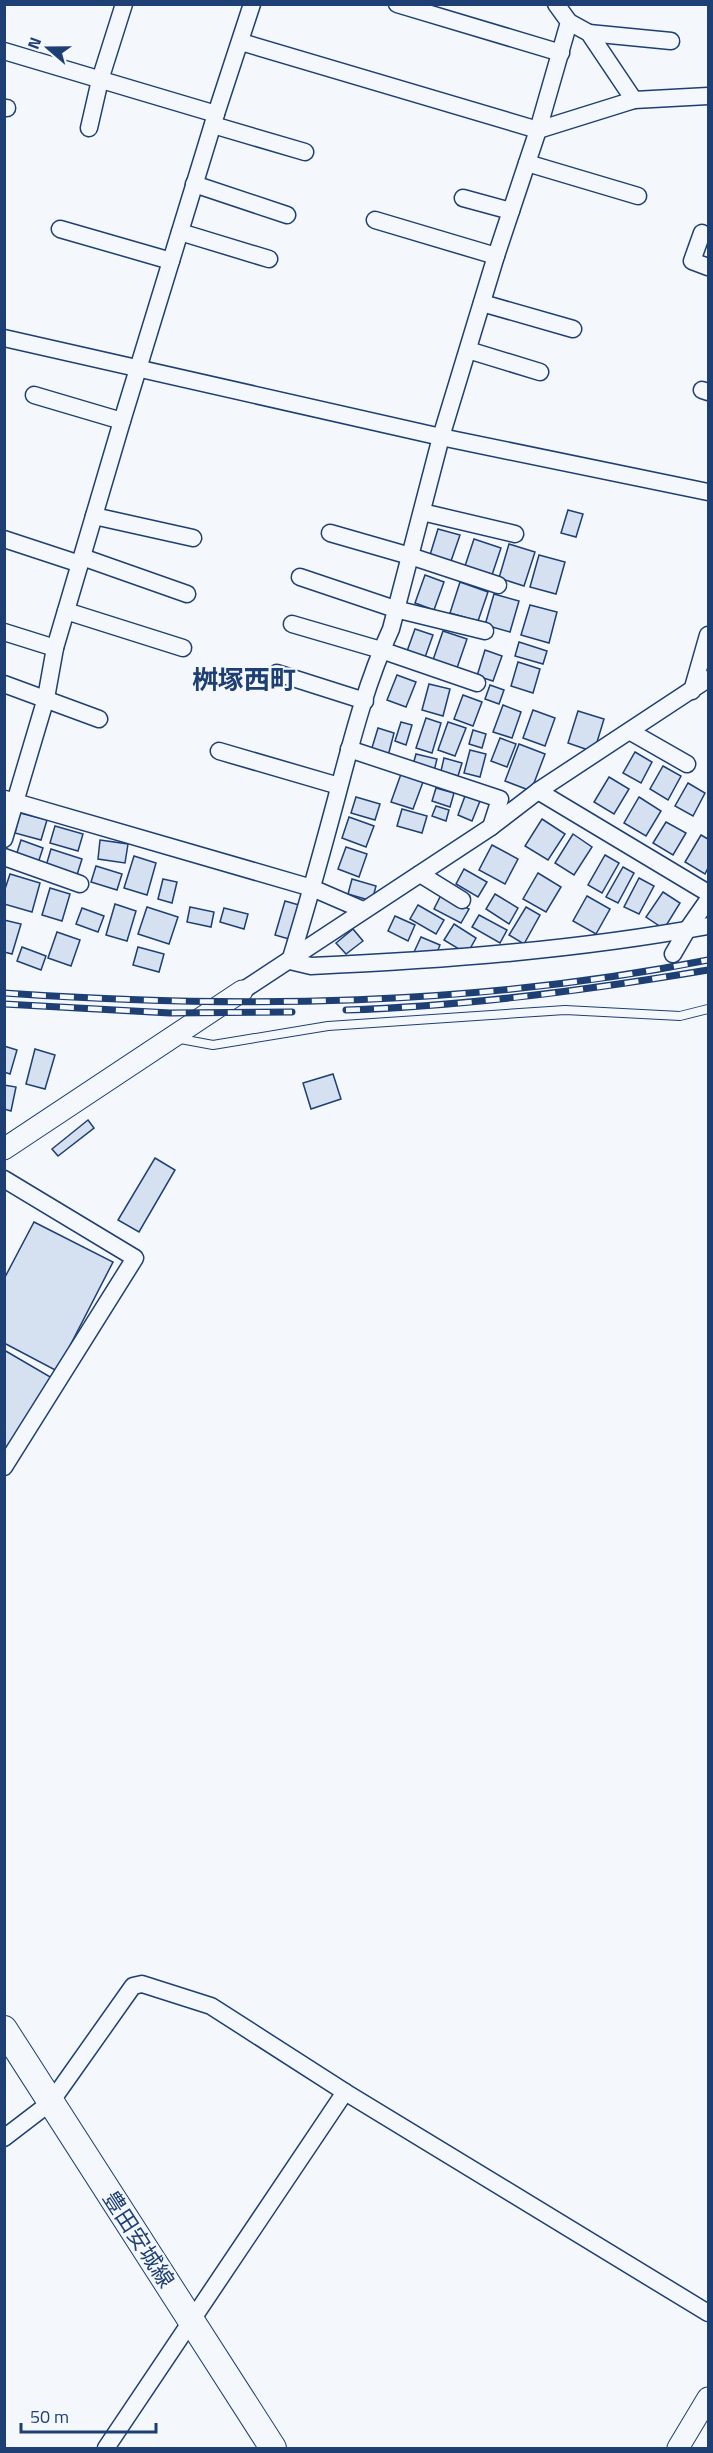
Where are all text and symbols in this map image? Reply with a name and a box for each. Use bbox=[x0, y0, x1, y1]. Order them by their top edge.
north arrow bbox=[18, 18, 78, 78]
text: N bbox=[21, 34, 47, 52]
district label: 桝塚西町 bbox=[192, 660, 296, 699]
street label: 豊田安城線 bbox=[95, 2184, 183, 2294]
scale bar bbox=[21, 2396, 156, 2434]
text: 50 m bbox=[30, 2403, 69, 2430]

